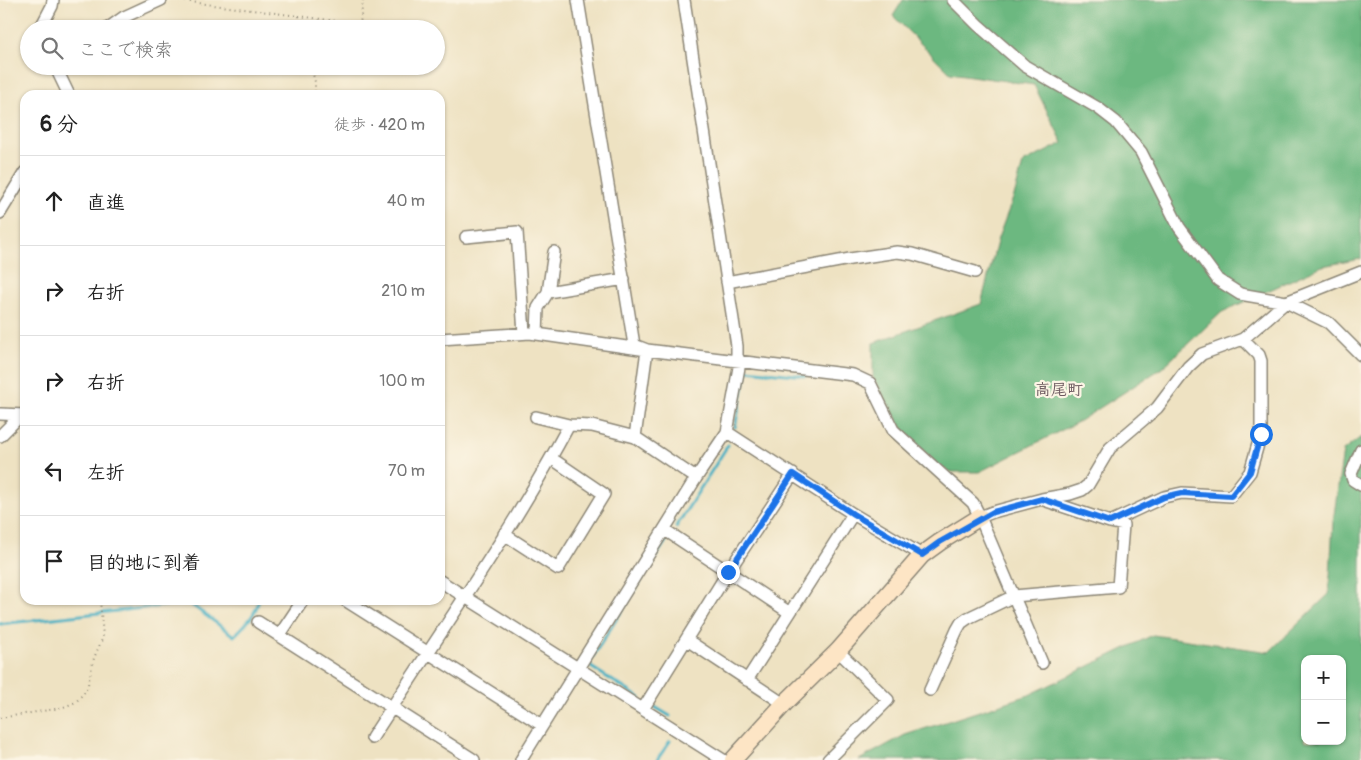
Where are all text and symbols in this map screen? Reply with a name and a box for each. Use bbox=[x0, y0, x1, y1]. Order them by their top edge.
search box bbox=[20, 20, 445, 75]
icon: search bbox=[38, 34, 66, 62]
text: ここで検索 bbox=[78, 38, 173, 62]
text: 6 分 bbox=[40, 111, 78, 138]
text: 徒歩 · 420 m bbox=[334, 115, 425, 135]
icon: ahead bbox=[40, 187, 68, 215]
text: 直進 bbox=[87, 191, 125, 215]
text: 40 m bbox=[387, 191, 425, 211]
icon: right bbox=[40, 277, 68, 305]
text: 右折 bbox=[87, 281, 125, 305]
text: 210 m bbox=[381, 281, 425, 301]
icon: right bbox=[40, 367, 68, 395]
text: 右折 bbox=[87, 371, 125, 395]
text: 100 m bbox=[379, 371, 425, 391]
district label: 高尾町 bbox=[1035, 380, 1083, 400]
route start bbox=[1250, 423, 1273, 446]
icon: left bbox=[40, 457, 68, 485]
text: 左折 bbox=[87, 461, 125, 485]
text: 70 m bbox=[388, 461, 425, 481]
icon: arrive bbox=[40, 547, 68, 575]
text: 目的地に到着 bbox=[87, 551, 201, 575]
route end bbox=[717, 561, 740, 584]
map controls bbox=[1301, 655, 1346, 745]
button: + bbox=[1301, 655, 1346, 700]
button: − bbox=[1301, 700, 1346, 745]

